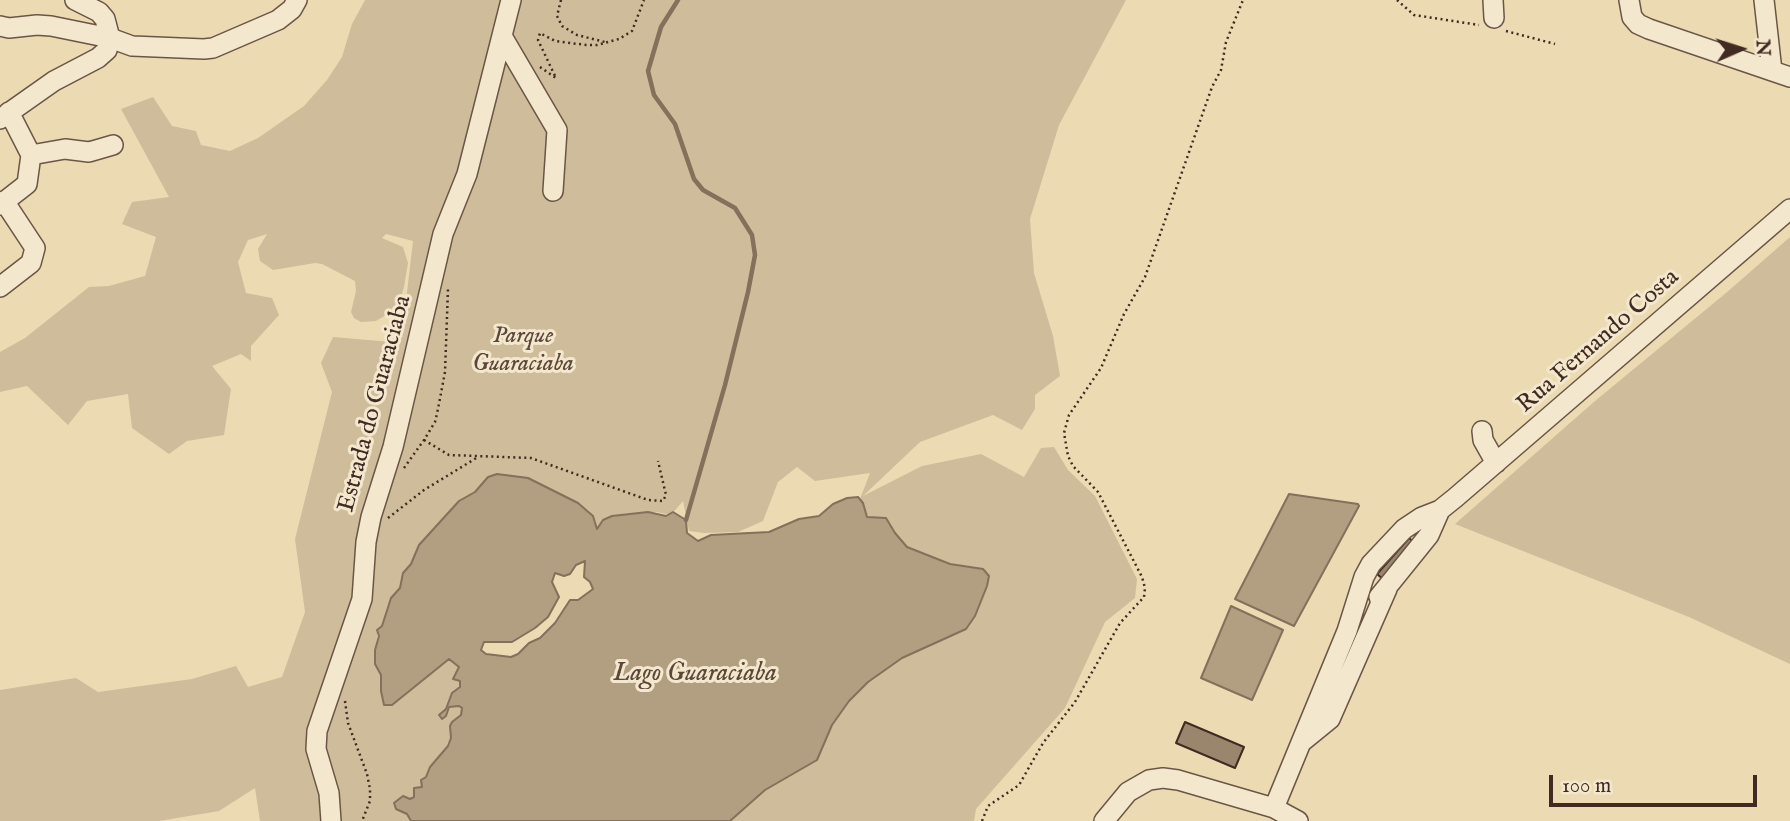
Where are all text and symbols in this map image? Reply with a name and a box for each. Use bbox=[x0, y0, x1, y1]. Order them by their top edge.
north arrow bbox=[1706, 14, 1776, 84]
text: N bbox=[1750, 39, 1774, 57]
street label: Rua Fernando Costa bbox=[1512, 264, 1686, 420]
street label: Estrada do Guaraciaba bbox=[333, 292, 419, 516]
park label: Parque Guaraciaba bbox=[472, 323, 574, 379]
water label: Lago Guaraciaba bbox=[613, 659, 777, 691]
scale bar bbox=[1552, 762, 1760, 806]
text: 100 m bbox=[1562, 773, 1611, 800]

